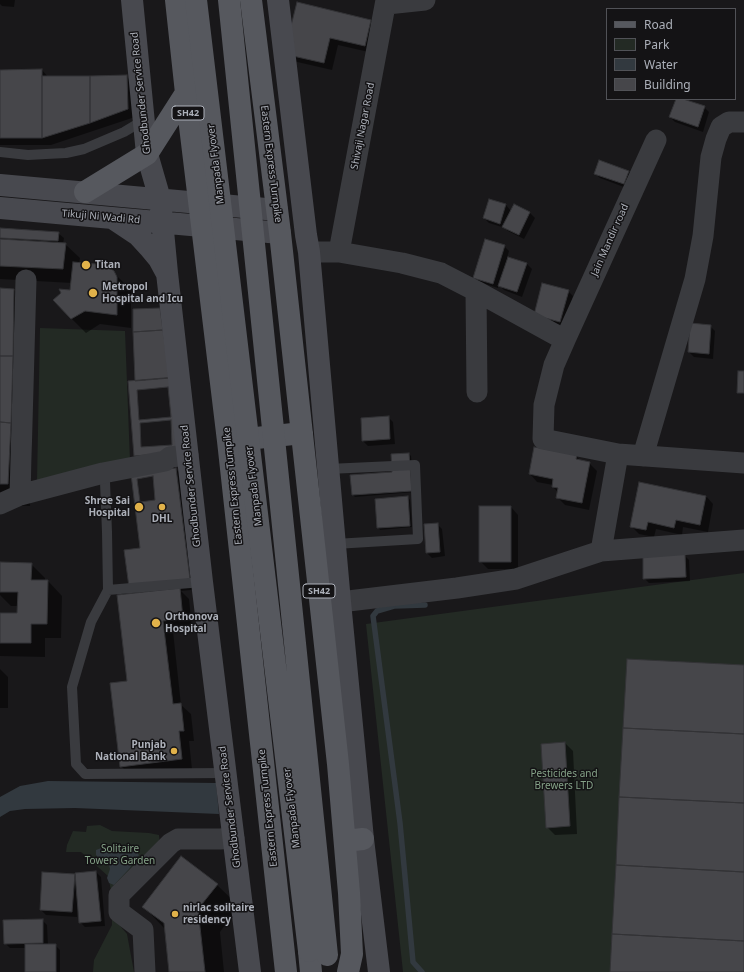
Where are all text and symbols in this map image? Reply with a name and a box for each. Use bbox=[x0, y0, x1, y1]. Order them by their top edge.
legend bbox=[606, 8, 736, 100]
text: Road bbox=[644, 16, 673, 33]
street label: Ghodbunder Service Road bbox=[129, 31, 153, 155]
text: Park bbox=[644, 36, 669, 53]
text: Water bbox=[644, 56, 678, 73]
text: Building bbox=[644, 76, 691, 93]
street label: Shivaji Nagar Road bbox=[349, 81, 377, 171]
street label: Eastern Express Turnpike bbox=[258, 105, 284, 223]
road number: SH42 bbox=[172, 106, 204, 120]
street label: Manpada Flyover bbox=[205, 123, 227, 205]
street label: Jain Mandir road bbox=[589, 202, 631, 278]
street label: Tikuji Ni Wadi Rd bbox=[61, 208, 141, 226]
marker: Titan bbox=[80, 259, 92, 271]
place label: Titan bbox=[95, 259, 121, 271]
place label: Metropol Hospital and Icu bbox=[102, 281, 183, 304]
marker: Metropol Hospital and Icu bbox=[87, 287, 99, 299]
street label: Ghodbunder Service Road bbox=[179, 424, 203, 548]
street label: Eastern Express Turnpike bbox=[221, 427, 245, 545]
street label: Manpada Flyover bbox=[243, 445, 265, 527]
place label: Shree Sai Hospital bbox=[85, 495, 130, 518]
marker: Shree Sai Hospital bbox=[133, 501, 145, 513]
marker: DHL bbox=[157, 502, 167, 512]
place label: DHL bbox=[152, 513, 172, 525]
road number: SH42 bbox=[303, 584, 335, 598]
place label: Orthonova Hospital bbox=[165, 611, 219, 634]
marker: Orthonova Hospital bbox=[150, 617, 162, 629]
place label: Punjab National Bank bbox=[95, 739, 166, 762]
street label: Ghodbunder Service Road bbox=[217, 745, 243, 869]
marker: Punjab National Bank bbox=[169, 746, 179, 756]
street label: Eastern Express Turnpike bbox=[256, 749, 280, 867]
street label: Manpada Flyover bbox=[281, 767, 303, 849]
park label: Pesticides and Brewers LTD bbox=[530, 768, 598, 792]
park label: Solitaire Towers Garden bbox=[85, 843, 155, 866]
place label: nirlac soiltaire residency bbox=[183, 902, 254, 926]
marker: nirlac soiltaire residency bbox=[170, 909, 180, 919]

